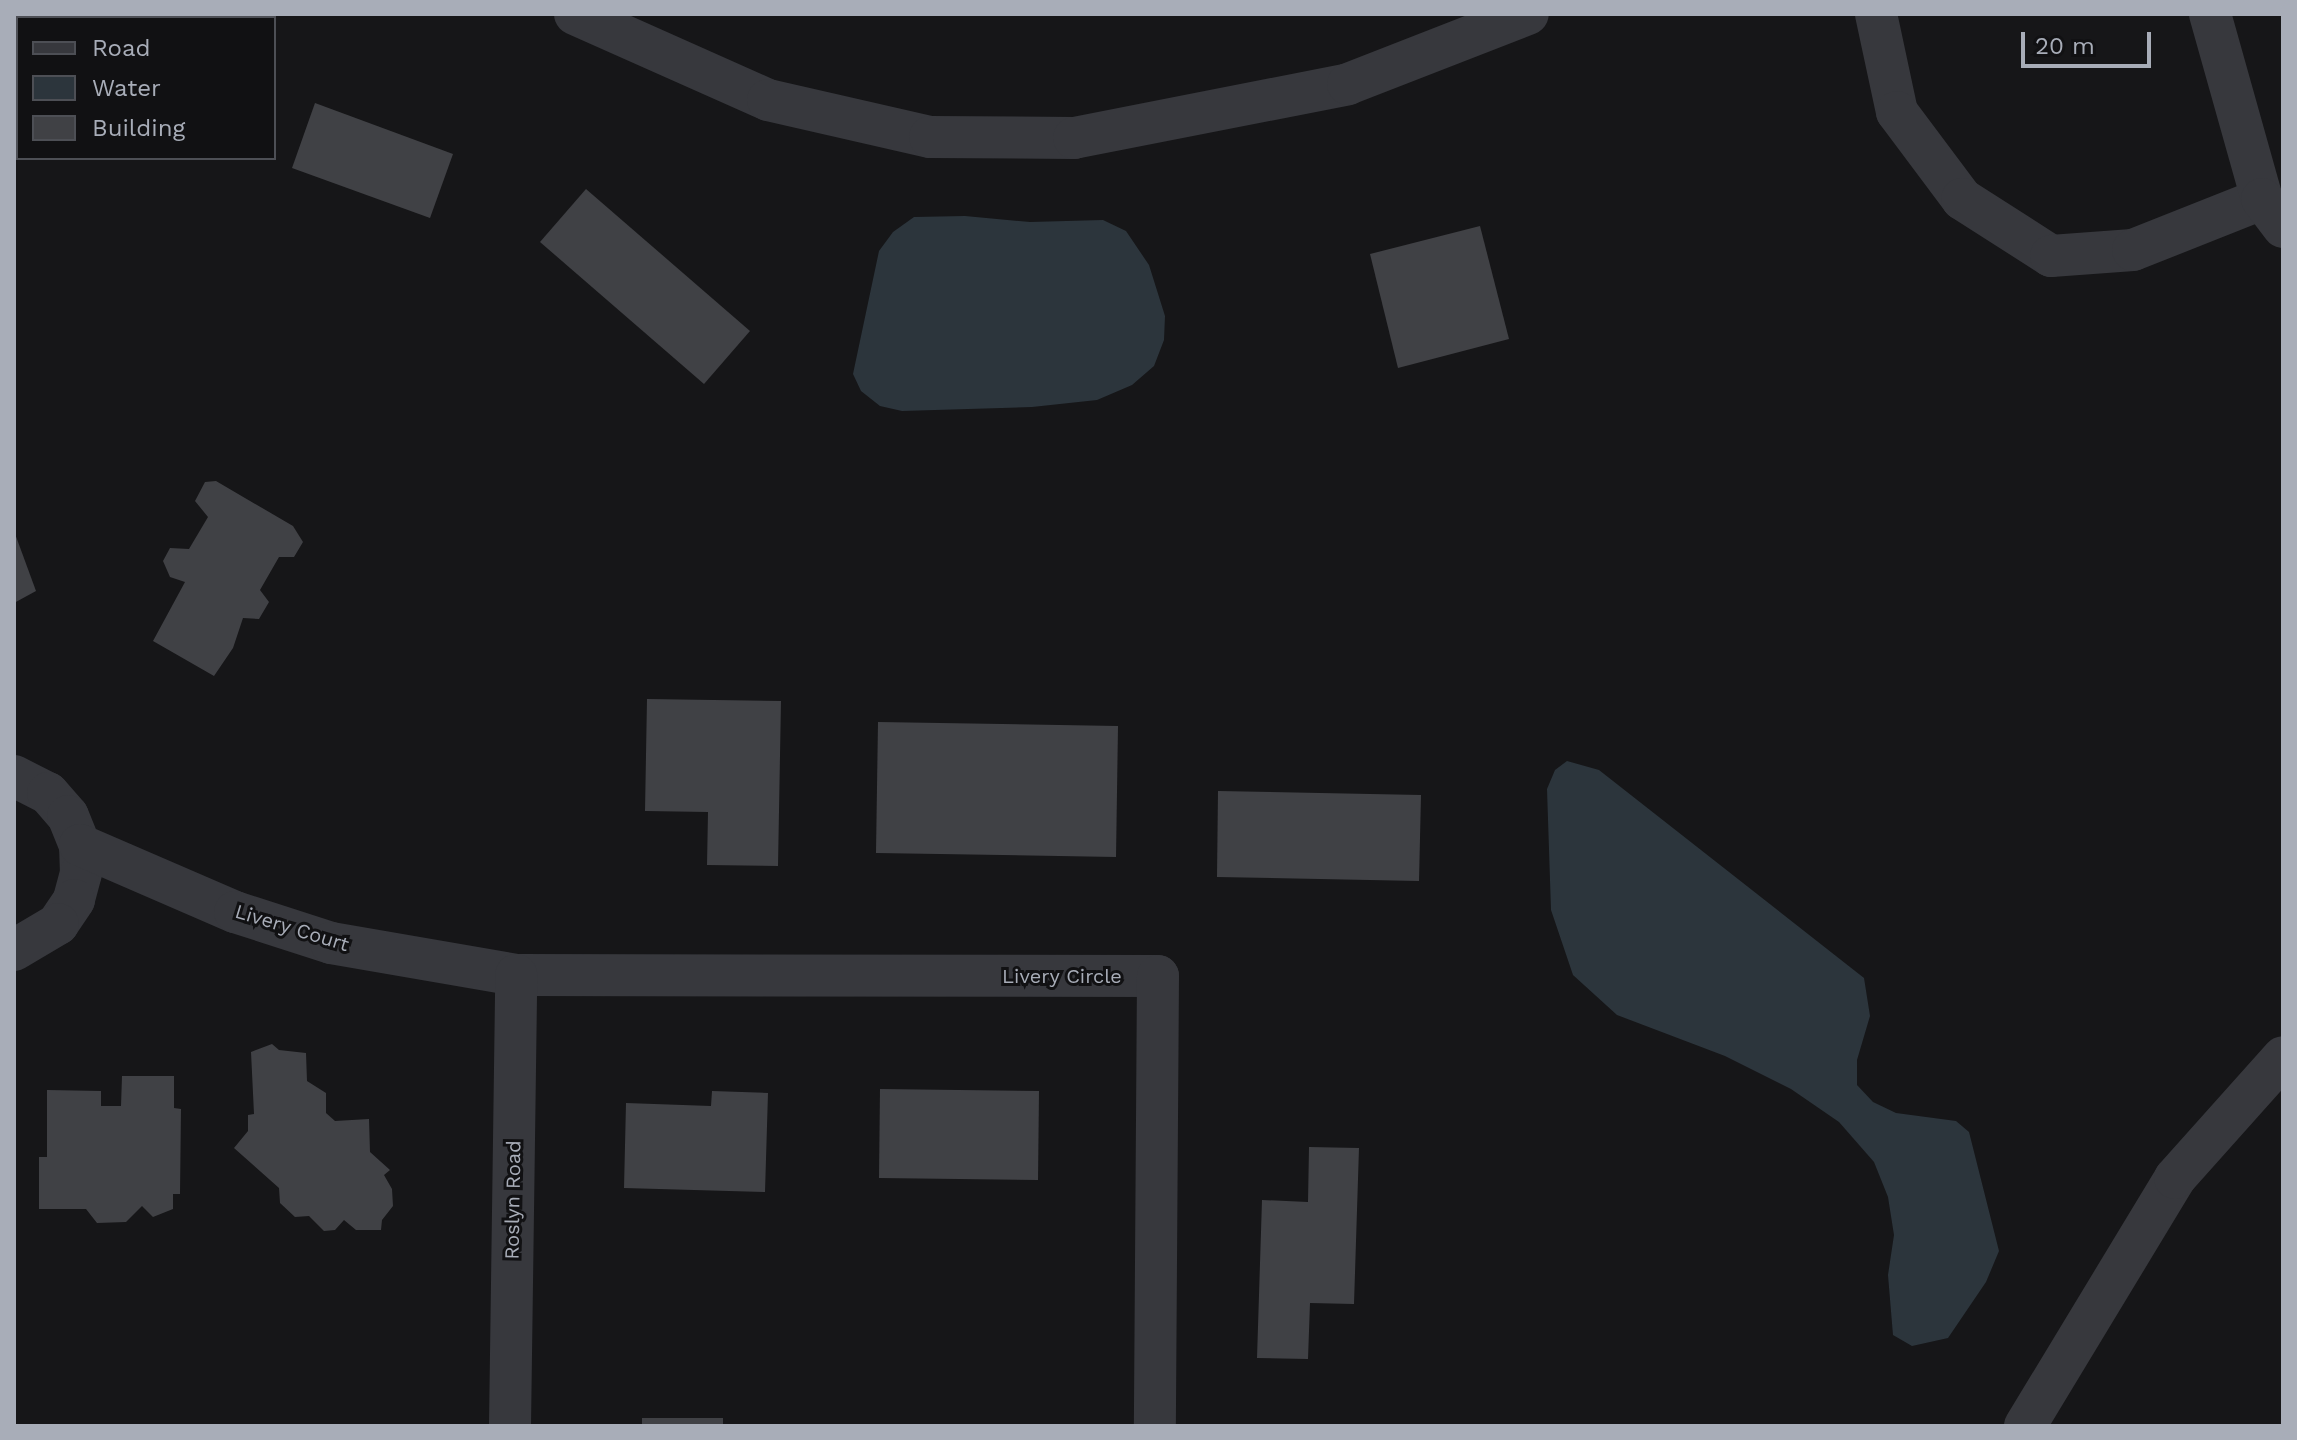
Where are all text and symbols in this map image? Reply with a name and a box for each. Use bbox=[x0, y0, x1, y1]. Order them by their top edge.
legend bbox=[16, 16, 276, 160]
scale bar bbox=[2025, 16, 2155, 66]
text: 20 m bbox=[2035, 32, 2095, 60]
text: Road bbox=[92, 34, 151, 62]
text: Water bbox=[92, 74, 161, 102]
text: Building bbox=[92, 114, 185, 142]
street label: Livery Court bbox=[232, 899, 352, 957]
street label: Livery Circle bbox=[1002, 964, 1122, 988]
street label: Roslyn Road bbox=[500, 1140, 526, 1260]

